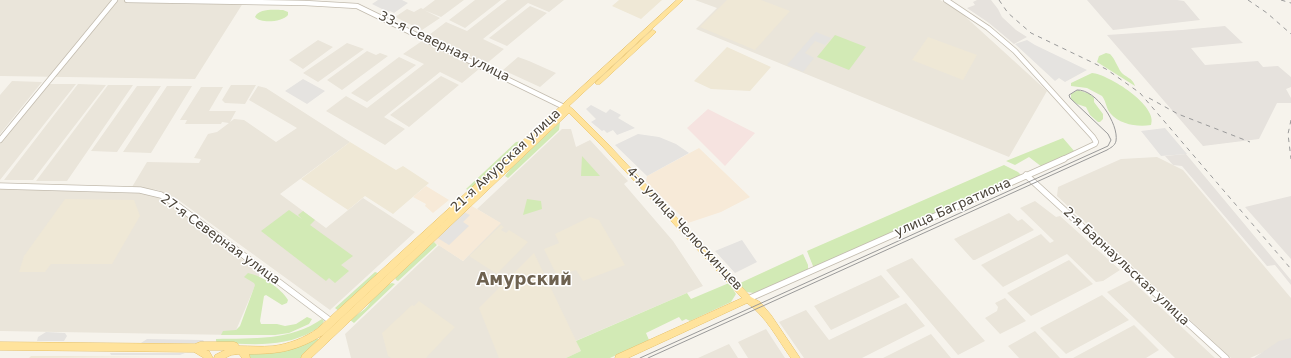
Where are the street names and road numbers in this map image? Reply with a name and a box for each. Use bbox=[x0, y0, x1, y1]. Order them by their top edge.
street label: 33-я Северная улица bbox=[376, 8, 512, 86]
street label: 21-я Амурская улица bbox=[448, 106, 564, 216]
street label: 4-я улица Челюскинцев bbox=[623, 164, 745, 294]
street label: улица Багратиона bbox=[892, 175, 1014, 241]
street label: 27-я Северная улица bbox=[157, 191, 283, 289]
street label: 2-я Барнаульская улица bbox=[1060, 205, 1192, 329]

